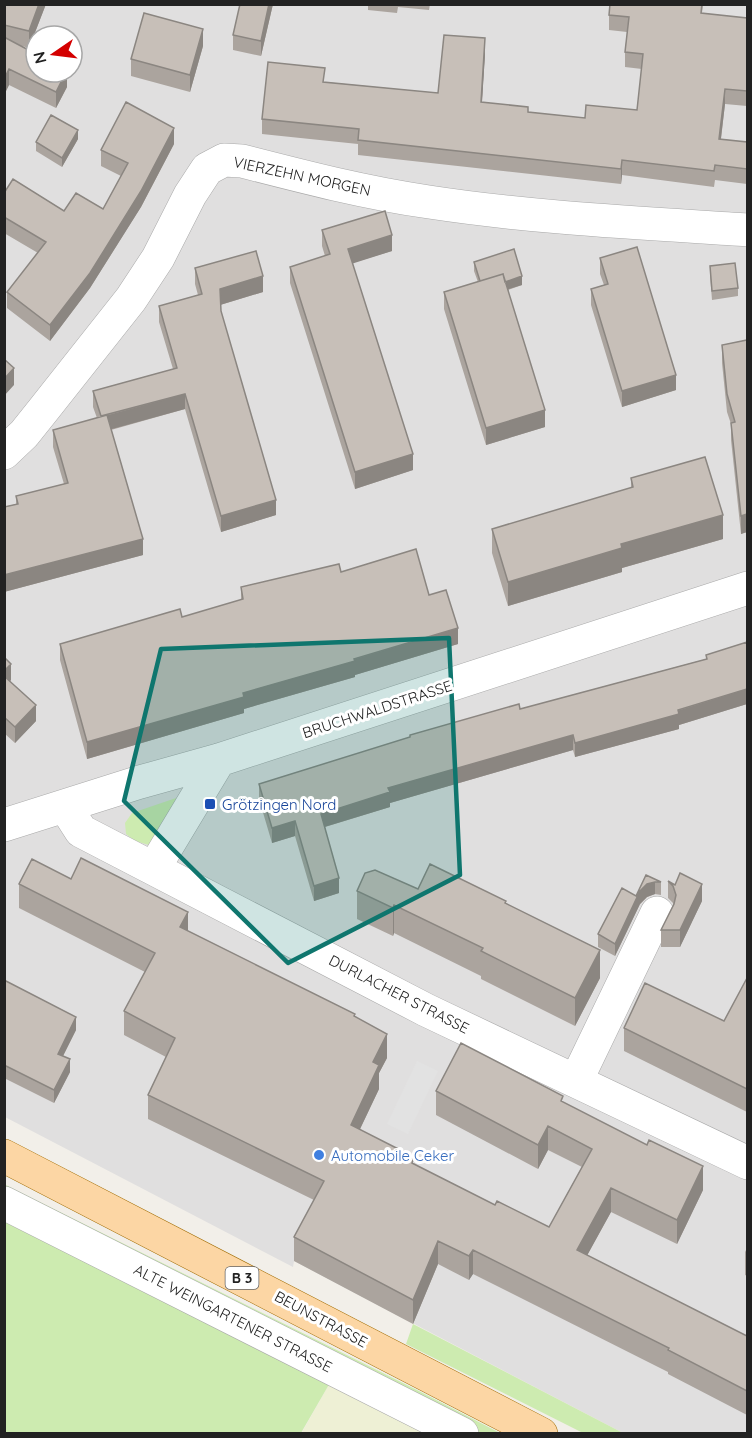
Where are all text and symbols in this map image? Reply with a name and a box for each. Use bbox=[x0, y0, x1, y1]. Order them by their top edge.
north arrow bbox=[24, 24, 84, 84]
text: N bbox=[28, 50, 51, 66]
street label: VIERZEHN MORGEN bbox=[232, 152, 372, 200]
street label: BRUCHWALDSTRASSE bbox=[300, 676, 454, 742]
place label: Grötzingen Nord bbox=[222, 795, 336, 814]
marker: Grötzingen Nord bbox=[203, 797, 217, 811]
street label: DURLACHER STRASSE bbox=[326, 950, 472, 1038]
place label: Automobile Ceker bbox=[331, 1146, 455, 1165]
marker: Automobile Ceker bbox=[312, 1148, 326, 1162]
street label: ALTE WEINGARTENER STRASSE bbox=[131, 1260, 335, 1376]
road number: B 3 bbox=[226, 1267, 258, 1289]
street label: BEUNSTRASSE bbox=[271, 1287, 371, 1351]

